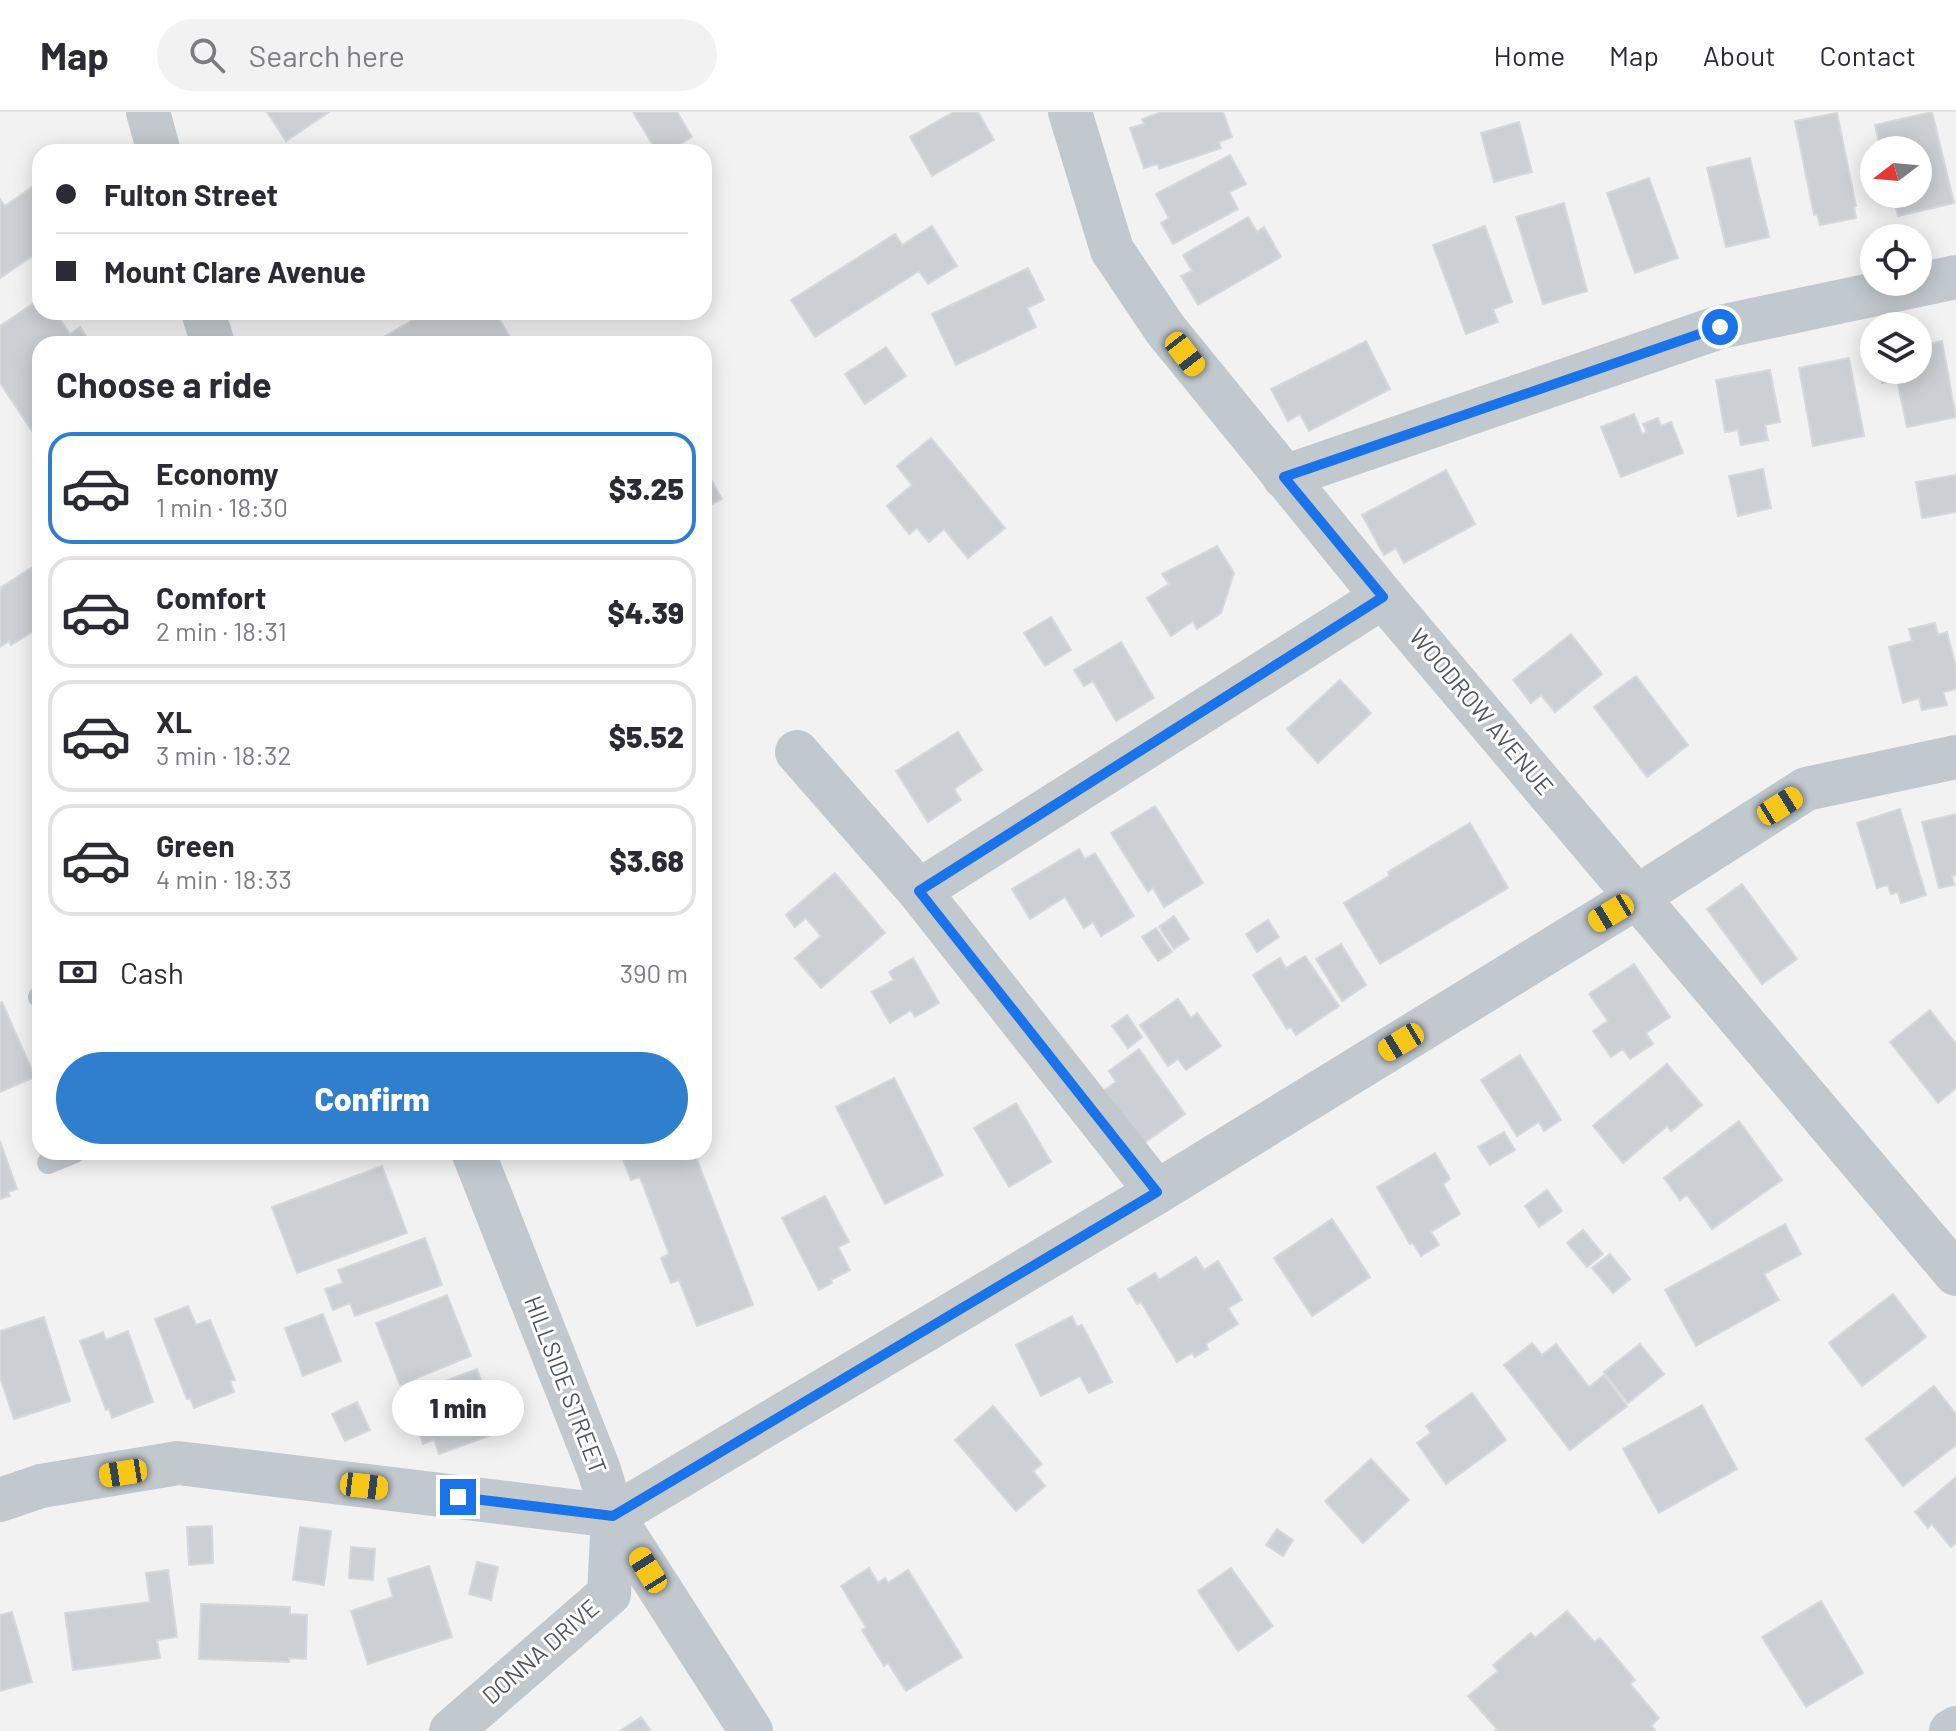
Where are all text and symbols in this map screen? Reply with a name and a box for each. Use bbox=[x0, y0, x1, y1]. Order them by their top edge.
search box bbox=[157, 19, 717, 91]
text: Map bbox=[40, 32, 109, 78]
icon: search bbox=[185, 33, 229, 77]
text: Search here bbox=[249, 37, 405, 73]
text: Home bbox=[1494, 38, 1565, 72]
text: Map bbox=[1609, 38, 1659, 72]
text: About bbox=[1703, 38, 1775, 72]
text: Contact bbox=[1819, 38, 1916, 72]
north arrow bbox=[1860, 136, 1932, 208]
map controls bbox=[1860, 136, 1932, 384]
text: Fulton Street bbox=[104, 176, 278, 212]
button: locate bbox=[1860, 224, 1932, 296]
text: Mount Clare Avenue bbox=[104, 253, 366, 289]
route start bbox=[1702, 309, 1738, 345]
button: layers bbox=[1860, 312, 1932, 384]
car bbox=[1161, 328, 1209, 380]
text: Choose a ride bbox=[56, 362, 272, 405]
icon: car bbox=[60, 452, 132, 524]
text: Economy bbox=[156, 455, 279, 491]
text: $3.25 bbox=[609, 470, 684, 506]
text: 1 min · 18:30 bbox=[156, 491, 288, 522]
icon: car bbox=[60, 576, 132, 648]
text: Comfort bbox=[156, 579, 266, 615]
text: $4.39 bbox=[608, 594, 684, 630]
text: 2 min · 18:31 bbox=[156, 615, 287, 646]
street label: WOODROW AVENUE bbox=[1404, 622, 1560, 800]
icon: car bbox=[60, 700, 132, 772]
text: XL bbox=[156, 703, 192, 739]
text: $5.52 bbox=[609, 718, 684, 754]
text: 3 min · 18:32 bbox=[156, 739, 291, 770]
car bbox=[1753, 783, 1807, 829]
icon: car bbox=[60, 824, 132, 896]
text: Green bbox=[156, 827, 235, 863]
text: $3.68 bbox=[609, 842, 684, 878]
text: 4 min · 18:33 bbox=[156, 863, 292, 894]
car bbox=[1584, 890, 1638, 936]
icon: cash bbox=[56, 950, 100, 994]
text: Cash bbox=[120, 954, 184, 990]
text: 390 m bbox=[620, 957, 688, 988]
car bbox=[1374, 1019, 1428, 1065]
button: Confirm bbox=[56, 1052, 688, 1144]
street label: HILLSIDE STREET bbox=[519, 1291, 614, 1477]
callout: 1 min bbox=[392, 1381, 524, 1437]
text: 1 min bbox=[429, 1392, 487, 1423]
car bbox=[97, 1457, 149, 1489]
car bbox=[339, 1471, 389, 1501]
route end bbox=[440, 1479, 476, 1515]
car bbox=[625, 1543, 671, 1597]
street label: DONNA DRIVE bbox=[476, 1592, 604, 1709]

